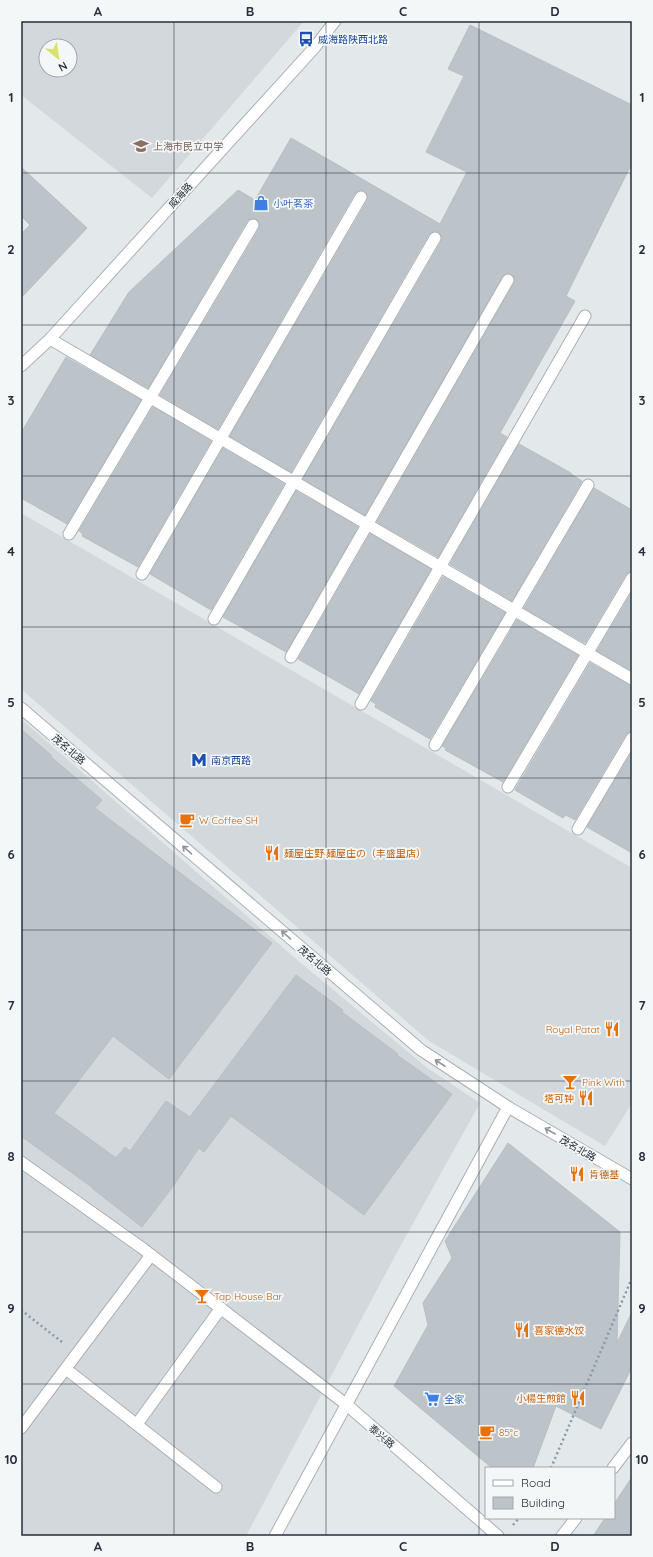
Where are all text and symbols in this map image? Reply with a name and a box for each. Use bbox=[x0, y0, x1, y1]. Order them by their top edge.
text: A bbox=[94, 3, 103, 19]
text: B bbox=[246, 3, 254, 19]
text: C bbox=[399, 3, 407, 19]
text: D bbox=[550, 3, 560, 19]
bus stop icon: 威海路陕西北路 bbox=[297, 30, 315, 48]
place label: 威海路陕西北路 bbox=[318, 33, 388, 46]
north arrow bbox=[38, 38, 78, 78]
text: N bbox=[56, 59, 70, 75]
text: 1 bbox=[8, 89, 14, 105]
text: 1 bbox=[639, 89, 645, 105]
school or university icon: 上海市民立中学 bbox=[132, 137, 150, 155]
place label: 上海市民立中学 bbox=[153, 140, 223, 153]
street label: 威海路 bbox=[166, 180, 195, 211]
shop icon: 小叶茗茶 bbox=[252, 194, 270, 212]
place label: 小叶茗茶 bbox=[273, 197, 314, 210]
text: 2 bbox=[7, 241, 15, 257]
text: 2 bbox=[638, 241, 646, 257]
text: 3 bbox=[8, 392, 15, 408]
text: 3 bbox=[639, 392, 646, 408]
text: 4 bbox=[7, 543, 15, 559]
text: 4 bbox=[638, 543, 646, 559]
text: 5 bbox=[7, 694, 15, 710]
text: 5 bbox=[638, 694, 646, 710]
street label: 茂名北路 bbox=[49, 731, 88, 767]
metro station icon: 南京西路 bbox=[190, 751, 208, 769]
place label: 南京西路 bbox=[211, 754, 251, 767]
cafe icon: W Coffee SH bbox=[178, 811, 196, 829]
place label: W Coffee SH bbox=[199, 814, 258, 827]
restaurant icon: 麺屋庄野·麺屋庄の（丰盛里店） bbox=[263, 844, 281, 862]
text: 6 bbox=[7, 846, 15, 862]
one-way arrow bbox=[182, 846, 193, 855]
text: 6 bbox=[638, 846, 646, 862]
place label: 麺屋庄野·麺屋庄の（丰盛里店） bbox=[284, 847, 426, 860]
one-way arrow bbox=[281, 930, 291, 940]
street label: 茂名北路 bbox=[295, 942, 334, 978]
text: 7 bbox=[7, 997, 15, 1013]
text: 7 bbox=[638, 997, 646, 1013]
restaurant icon: Royal Patat bbox=[603, 1020, 621, 1038]
place label: Royal Patat bbox=[546, 1023, 601, 1036]
one-way arrow bbox=[434, 1058, 446, 1066]
bar icon: Pink With bbox=[561, 1073, 579, 1091]
place label: Pink With bbox=[582, 1076, 625, 1089]
restaurant icon: 塔可钟 bbox=[577, 1089, 595, 1107]
place label: 塔可钟 bbox=[544, 1092, 574, 1105]
one-way arrow bbox=[544, 1127, 556, 1135]
street label: 茂名北路 bbox=[557, 1133, 598, 1164]
text: 8 bbox=[7, 1148, 15, 1164]
text: 8 bbox=[638, 1148, 646, 1164]
restaurant icon: 肯德基 bbox=[568, 1165, 586, 1183]
place label: 肯德基 bbox=[589, 1168, 619, 1181]
bar icon: Tap House Bar bbox=[193, 1287, 211, 1305]
place label: Tap House Bar bbox=[214, 1290, 282, 1303]
text: 9 bbox=[7, 1300, 15, 1316]
text: 9 bbox=[638, 1300, 646, 1316]
restaurant icon: 喜家德水饺 bbox=[513, 1321, 531, 1339]
place label: 喜家德水饺 bbox=[534, 1324, 585, 1337]
restaurant icon: 小楊生煎館 bbox=[569, 1389, 587, 1407]
supermarket icon: 全家 bbox=[423, 1390, 441, 1408]
place label: 小楊生煎館 bbox=[516, 1392, 566, 1405]
place label: 全家 bbox=[444, 1393, 465, 1406]
street label: 泰兴路 bbox=[366, 1422, 397, 1451]
cafe icon: 85°c bbox=[478, 1423, 496, 1441]
place label: 85°c bbox=[499, 1426, 518, 1439]
text: 10 bbox=[4, 1451, 18, 1467]
text: 10 bbox=[635, 1451, 649, 1467]
legend bbox=[485, 1467, 615, 1519]
text: Road bbox=[521, 1475, 551, 1490]
text: Building bbox=[521, 1495, 565, 1510]
text: A bbox=[94, 1538, 103, 1554]
text: B bbox=[246, 1538, 254, 1554]
text: C bbox=[399, 1538, 407, 1554]
text: D bbox=[550, 1538, 560, 1554]

